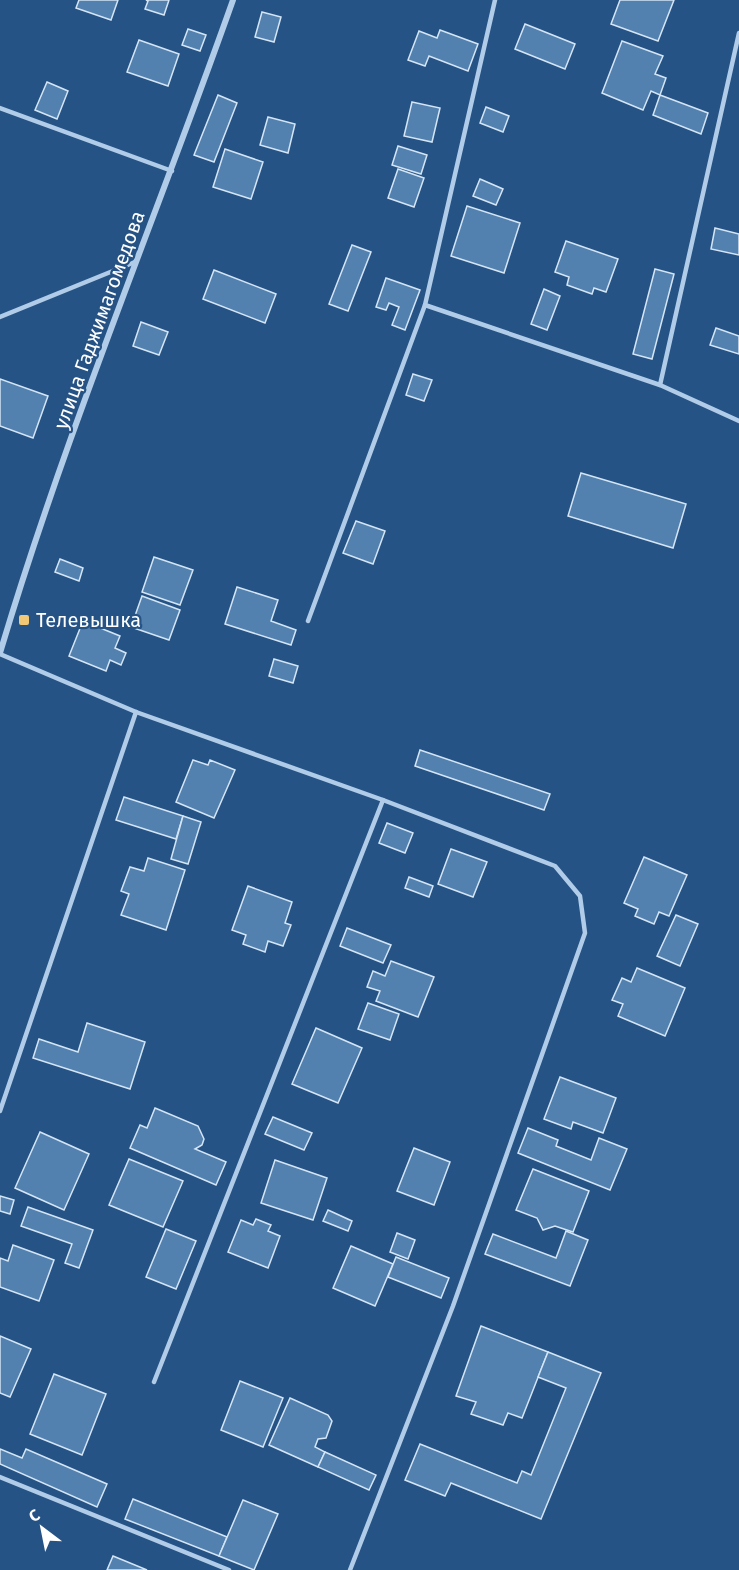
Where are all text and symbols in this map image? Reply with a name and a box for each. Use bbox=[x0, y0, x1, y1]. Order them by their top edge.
street label: улица Гаджимагомедова bbox=[48, 208, 150, 432]
place label: Телевышка bbox=[36, 608, 141, 632]
marker: Телевышка bbox=[17, 613, 31, 627]
north arrow bbox=[12, 1498, 72, 1558]
text: С bbox=[25, 1505, 44, 1526]

